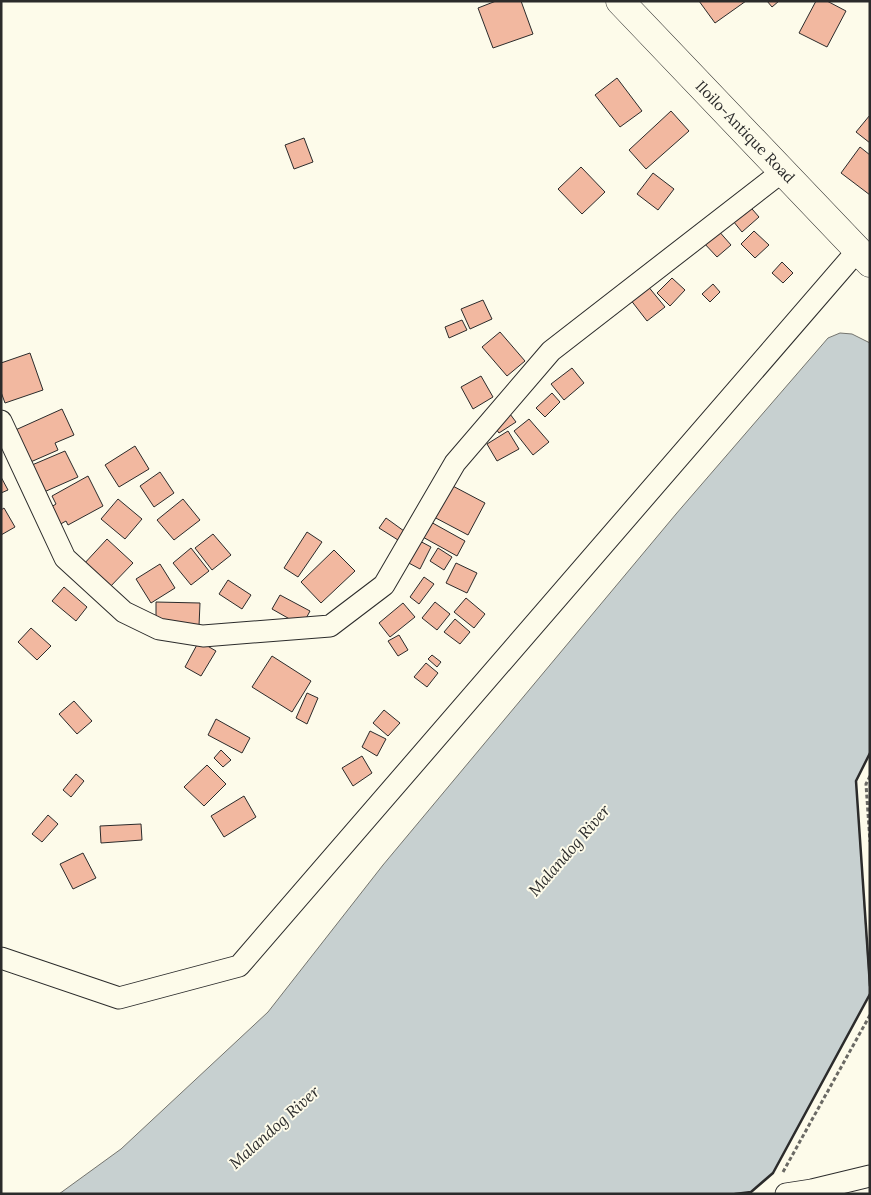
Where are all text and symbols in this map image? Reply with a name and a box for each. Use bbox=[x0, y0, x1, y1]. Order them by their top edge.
street label: Iloilo-Antique Road bbox=[692, 77, 799, 187]
water label: Malandog River bbox=[524, 800, 615, 900]
water label: Malandog River bbox=[225, 1081, 324, 1173]

